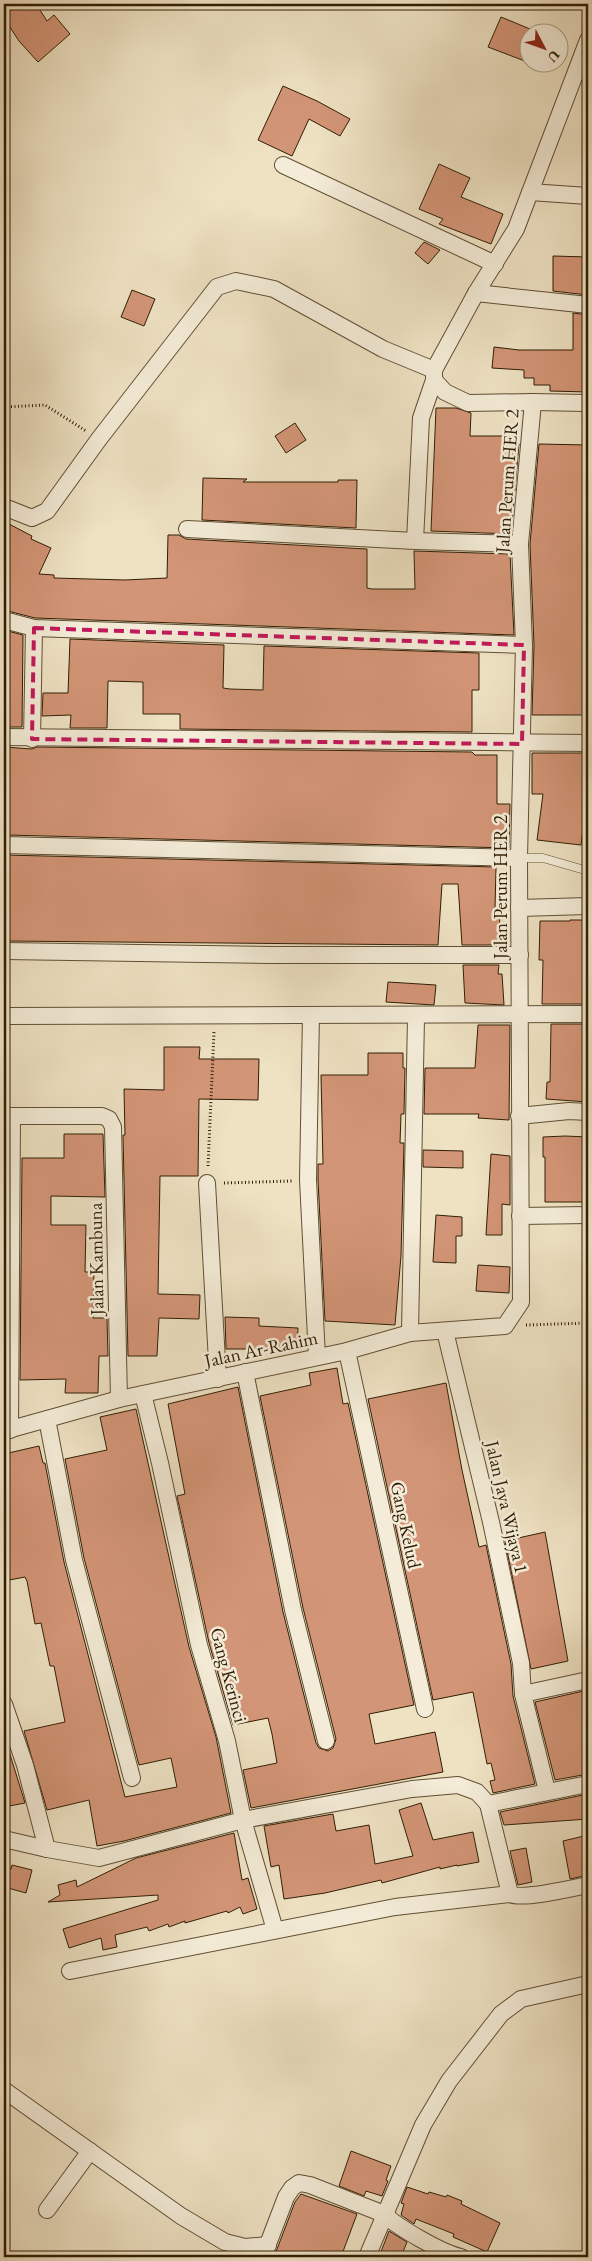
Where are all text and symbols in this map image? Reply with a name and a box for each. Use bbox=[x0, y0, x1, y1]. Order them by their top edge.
north arrow bbox=[520, 22, 570, 72]
text: U bbox=[543, 47, 564, 67]
street label: Jalan Perum HER 2 bbox=[489, 408, 525, 556]
street label: Jalan Perum HER 2 bbox=[488, 815, 513, 961]
street label: Jalan Kambuna bbox=[83, 1202, 110, 1318]
street label: Jalan Ar-Rahim bbox=[200, 1325, 320, 1374]
street label: Jalan Jaya Wijaya 1 bbox=[479, 1436, 534, 1576]
street label: Gang Kelud bbox=[385, 1479, 427, 1571]
street label: Gang Kerinci bbox=[204, 1625, 254, 1726]

